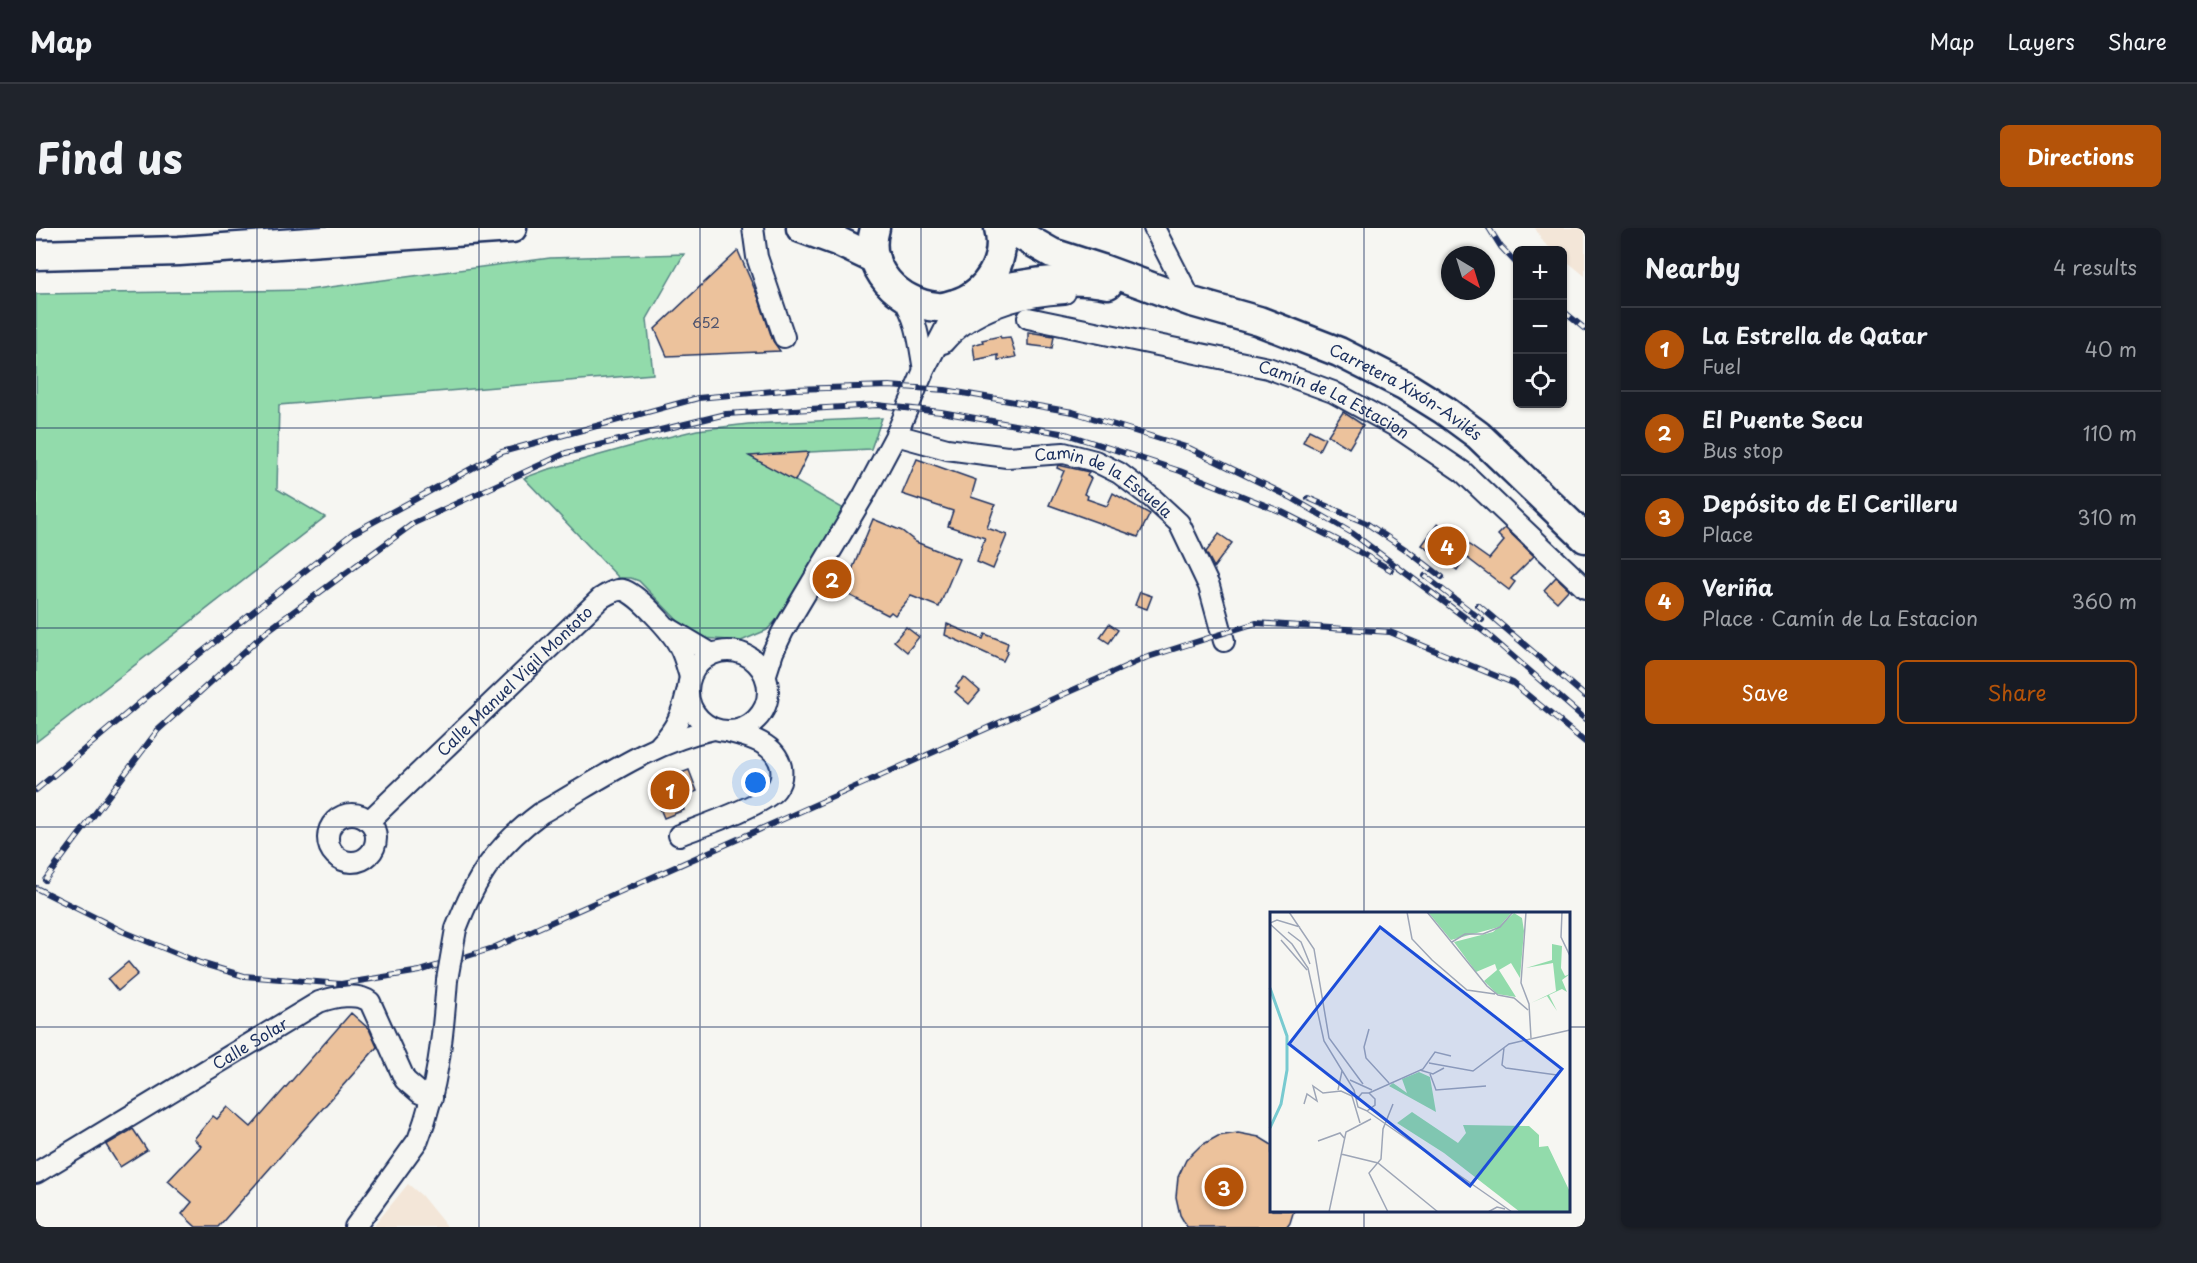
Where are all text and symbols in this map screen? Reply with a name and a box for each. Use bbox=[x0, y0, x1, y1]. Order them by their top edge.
text: Map bbox=[30, 20, 92, 63]
text: Map bbox=[1930, 25, 1974, 57]
text: Layers bbox=[2007, 25, 2075, 57]
text: Share bbox=[2108, 25, 2167, 57]
text: Find us bbox=[36, 125, 183, 188]
button: Directions bbox=[2000, 125, 2161, 187]
north arrow bbox=[1441, 246, 1495, 300]
map controls bbox=[1513, 246, 1567, 408]
button: + bbox=[1513, 246, 1567, 300]
text: Nearby bbox=[1645, 248, 1740, 287]
text: 4 results bbox=[2053, 252, 2137, 282]
button: − bbox=[1513, 300, 1567, 354]
house number: 652 bbox=[692, 312, 720, 333]
text: La Estrella de Qatar bbox=[1702, 318, 1928, 351]
text: 1 bbox=[1660, 334, 1669, 364]
text: 40 m bbox=[2085, 334, 2137, 364]
street label: Carretera Xixón-Avilés bbox=[1326, 336, 1488, 445]
text: Fuel bbox=[1702, 351, 1741, 381]
street label: Camín de La Estacion bbox=[1256, 353, 1415, 444]
button: locate bbox=[1513, 354, 1567, 408]
text: El Puente Secu bbox=[1702, 402, 1863, 435]
text: 2 bbox=[1657, 418, 1672, 448]
text: 110 m bbox=[2083, 418, 2137, 448]
text: Bus stop bbox=[1702, 435, 1783, 465]
street label: Camin de la Escuela bbox=[1033, 440, 1179, 523]
text: Depósito de El Cerilleru bbox=[1702, 486, 1958, 519]
text: 3 bbox=[1658, 502, 1671, 532]
text: 310 m bbox=[2077, 502, 2137, 532]
text: Place bbox=[1702, 519, 1753, 549]
pin: 4 bbox=[1428, 524, 1466, 568]
pin: 2 bbox=[812, 556, 852, 602]
text: Veriña bbox=[1702, 570, 1773, 603]
text: 4 bbox=[1658, 586, 1671, 616]
text: 360 m bbox=[2071, 586, 2137, 616]
street label: Calle Manuel Vigil Montoto bbox=[431, 599, 597, 761]
text: Place · Camín de La Estacion bbox=[1702, 603, 1978, 633]
button: Save bbox=[1645, 660, 1885, 724]
button: Share bbox=[1897, 660, 2137, 724]
pin: 1 bbox=[650, 768, 690, 812]
your location bbox=[741, 768, 770, 797]
inset map bbox=[1270, 912, 1570, 1212]
street label: Calle Solar bbox=[207, 1010, 292, 1075]
pin: 3 bbox=[1204, 1164, 1244, 1210]

